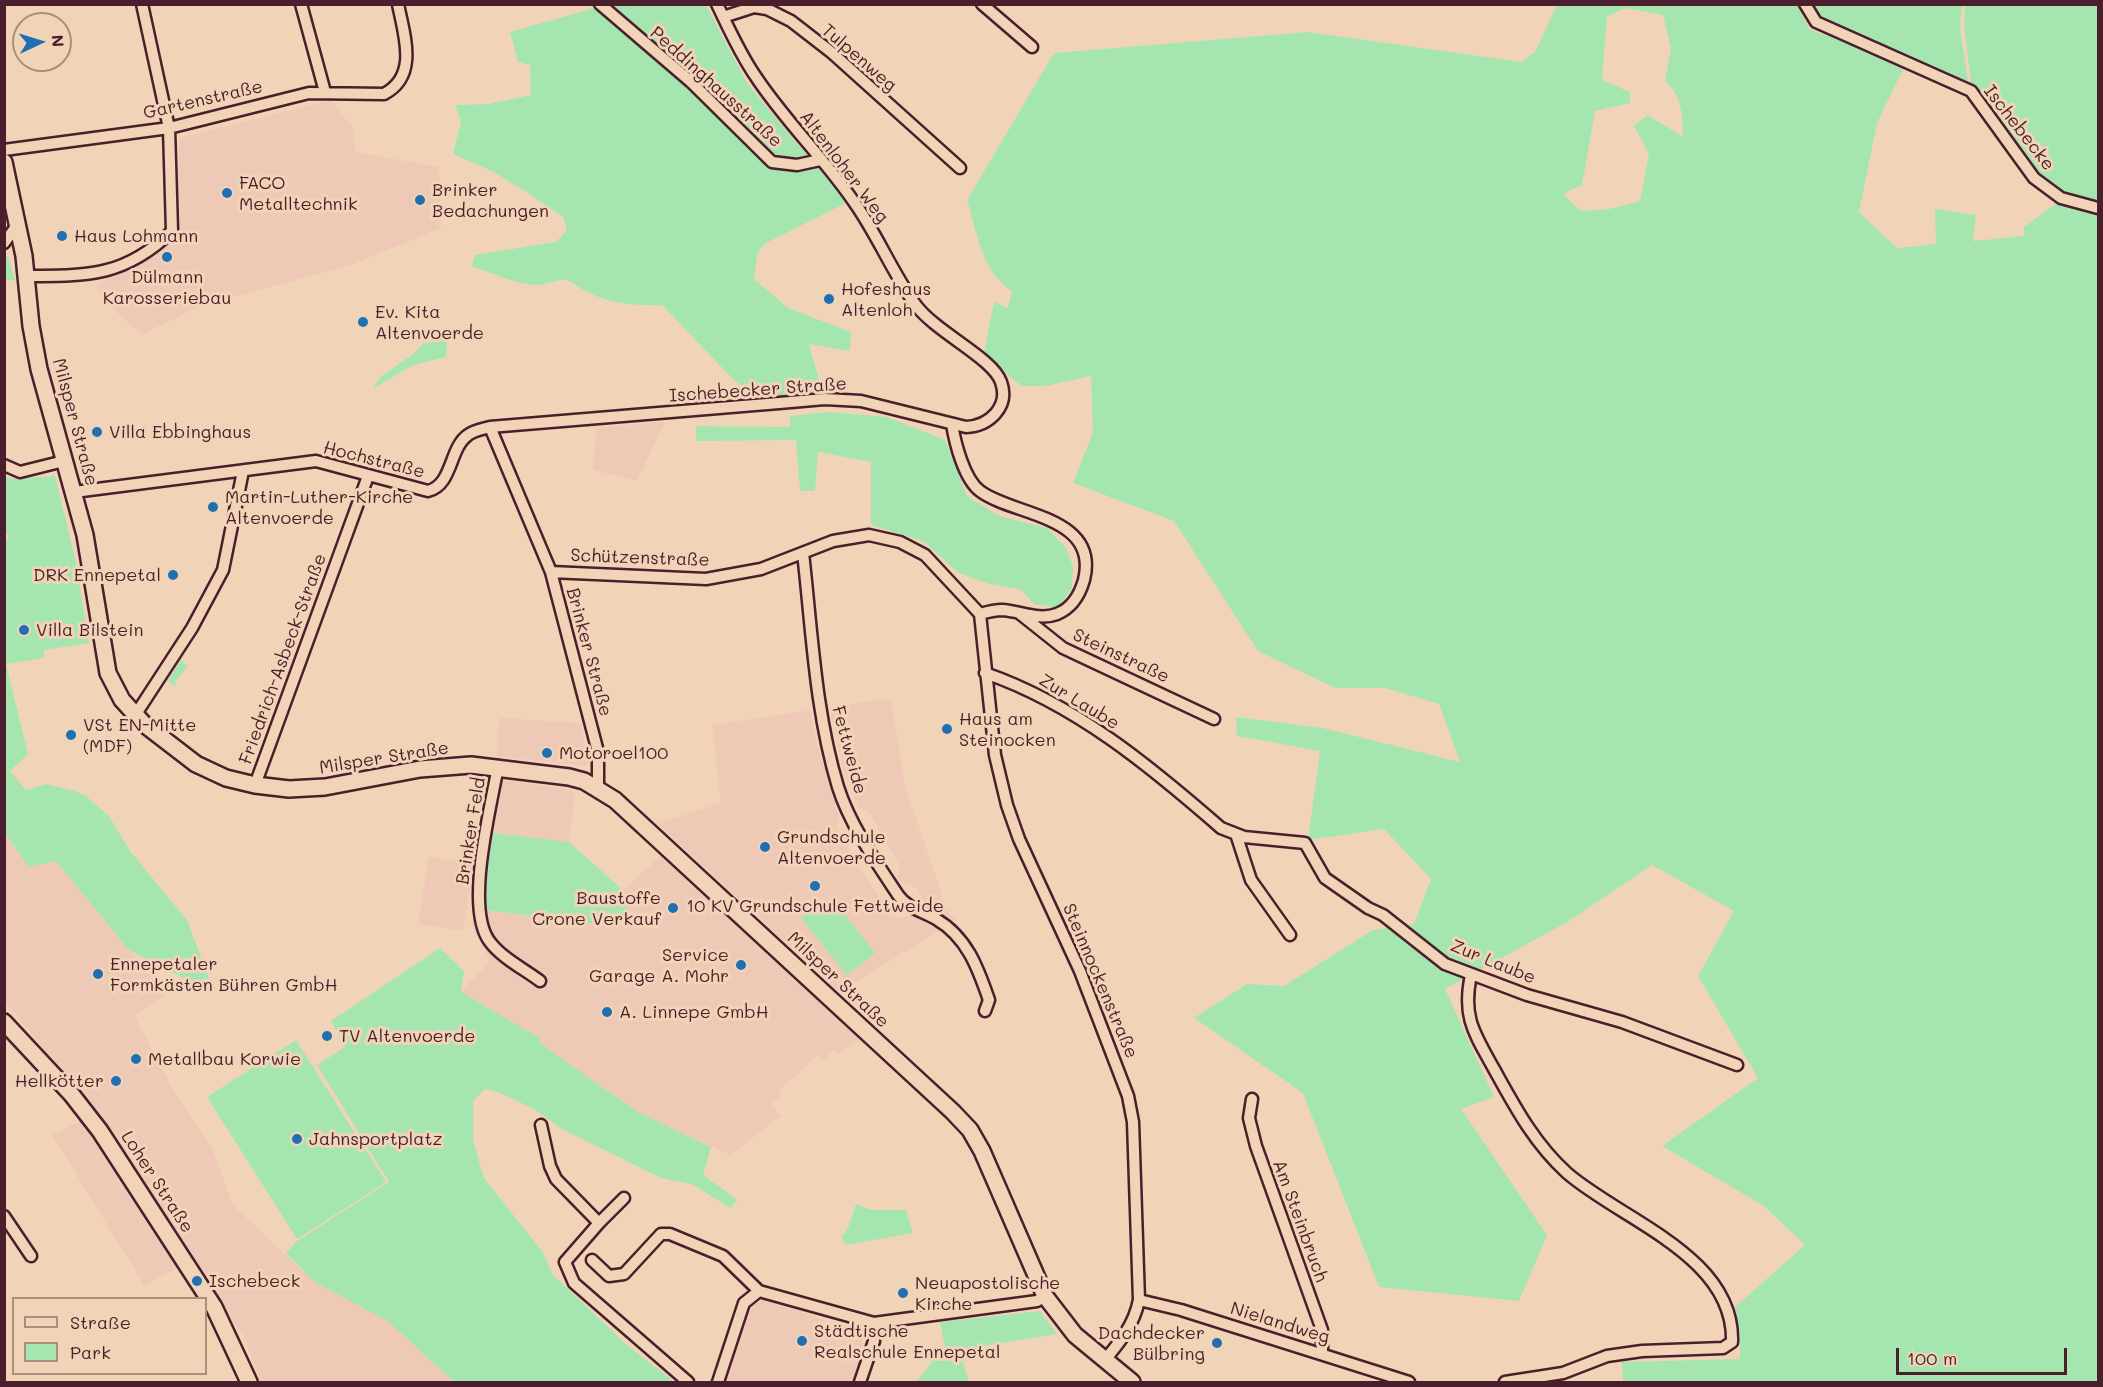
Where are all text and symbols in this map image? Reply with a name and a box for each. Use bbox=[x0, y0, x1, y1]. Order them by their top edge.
north arrow bbox=[12, 12, 72, 72]
street label: Tulpenweg bbox=[817, 20, 901, 96]
street label: Peddinghausstraße bbox=[645, 22, 787, 152]
text: N bbox=[48, 34, 69, 48]
street label: Gartenstraße bbox=[141, 76, 265, 124]
street label: Ischebecke bbox=[1979, 81, 2059, 175]
street label: Altenloher Weg bbox=[795, 107, 893, 227]
place label: FACO Metalltechnik bbox=[239, 172, 357, 214]
place label: Brinker Bedachungen bbox=[432, 179, 549, 222]
marker: FACO Metalltechnik bbox=[220, 186, 234, 200]
marker: Brinker Bedachungen bbox=[413, 193, 427, 207]
place label: Haus Lohmann bbox=[74, 225, 198, 247]
marker: Haus Lohmann bbox=[55, 229, 69, 243]
marker: Dülmann Karosseriebau bbox=[160, 250, 174, 264]
place label: Dülmann Karosseriebau bbox=[103, 266, 231, 308]
place label: Hofeshaus Altenloh bbox=[841, 278, 931, 320]
marker: Hofeshaus Altenloh bbox=[822, 292, 836, 306]
place label: Ev. Kita Altenvoerde bbox=[375, 301, 484, 344]
marker: Ev. Kita Altenvoerde bbox=[356, 315, 370, 329]
street label: Milsper Straße bbox=[48, 356, 102, 488]
street label: Ischebecker Straße bbox=[668, 373, 848, 407]
place label: Villa Ebbinghaus bbox=[109, 421, 251, 443]
marker: Villa Ebbinghaus bbox=[90, 425, 104, 439]
street label: Hochstraße bbox=[321, 437, 427, 483]
place label: Martin-Luther-Kirche Altenvoerde bbox=[225, 486, 413, 528]
marker: Martin-Luther-Kirche Altenvoerde bbox=[206, 500, 220, 514]
street label: Schützenstraße bbox=[570, 545, 710, 571]
street label: Friedrich-Asbeck-Straße bbox=[235, 551, 331, 767]
place label: DRK Ennepetal bbox=[33, 564, 161, 586]
marker: DRK Ennepetal bbox=[166, 568, 180, 582]
street label: Brinker Straße bbox=[561, 585, 617, 719]
place label: Villa Bilstein bbox=[36, 619, 144, 641]
marker: Villa Bilstein bbox=[17, 623, 31, 637]
street label: Steinstraße bbox=[1069, 624, 1173, 688]
street label: Zur Laube bbox=[1035, 670, 1123, 734]
street label: Fettweide bbox=[827, 704, 871, 796]
place label: Haus am Steinocken bbox=[959, 708, 1056, 750]
place label: VSt EN-Mitte (MDF) bbox=[83, 714, 196, 756]
marker: Haus am Steinocken bbox=[940, 722, 954, 736]
marker: VSt EN-Mitte (MDF) bbox=[64, 728, 78, 742]
street label: Milsper Straße bbox=[318, 737, 450, 779]
place label: Motoroel100 bbox=[559, 742, 668, 764]
marker: Motoroel100 bbox=[540, 746, 554, 760]
street label: Brinker Feld bbox=[452, 776, 490, 886]
place label: Grundschule Altenvoerde bbox=[777, 826, 886, 868]
marker: Grundschule Altenvoerde bbox=[758, 840, 772, 854]
marker: 10 KV Grundschule Fettweide bbox=[808, 879, 822, 893]
place label: Baustoffe Crone Verkauf bbox=[532, 887, 661, 930]
place label: 10 KV Grundschule Fettweide bbox=[686, 895, 944, 917]
street label: Steinnockenstraße bbox=[1058, 900, 1142, 1062]
marker: Baustoffe Crone Verkauf bbox=[666, 901, 680, 915]
street label: Milsper Straße bbox=[783, 927, 893, 1033]
street label: Zur Laube bbox=[1447, 935, 1539, 989]
place label: Service Garage A. Mohr bbox=[589, 944, 729, 986]
place label: Ennepetaler Formkästen Bühren GmbH bbox=[110, 953, 338, 996]
marker: Service Garage A. Mohr bbox=[734, 958, 748, 972]
marker: Ennepetaler Formkästen Bühren GmbH bbox=[91, 967, 105, 981]
place label: A. Linnepe GmbH bbox=[619, 1001, 769, 1023]
marker: A. Linnepe GmbH bbox=[600, 1005, 614, 1019]
place label: TV Altenvoerde bbox=[339, 1025, 475, 1047]
marker: TV Altenvoerde bbox=[320, 1029, 334, 1043]
place label: Metallbau Korwie bbox=[148, 1048, 301, 1070]
marker: Metallbau Korwie bbox=[129, 1052, 143, 1066]
place label: Hellkötter bbox=[15, 1070, 104, 1092]
marker: Hellkötter bbox=[109, 1074, 123, 1088]
street label: Loher Straße bbox=[116, 1127, 198, 1237]
place label: Jahnsportplatz bbox=[309, 1128, 442, 1150]
marker: Jahnsportplatz bbox=[290, 1132, 304, 1146]
street label: Am Steinbruch bbox=[1268, 1157, 1332, 1285]
place label: Ischebeck bbox=[209, 1270, 300, 1292]
place label: Neuapostolische Kirche bbox=[915, 1272, 1060, 1314]
marker: Ischebeck bbox=[190, 1274, 204, 1288]
marker: Neuapostolische Kirche bbox=[896, 1286, 910, 1300]
legend bbox=[12, 1297, 207, 1375]
street label: Nielandweg bbox=[1228, 1298, 1332, 1348]
text: Straße bbox=[70, 1310, 131, 1334]
place label: Städtische Realschule Ennepetal bbox=[814, 1320, 1000, 1362]
place label: Dachdecker Bülbring bbox=[1098, 1322, 1205, 1364]
marker: Städtische Realschule Ennepetal bbox=[795, 1334, 809, 1348]
marker: Dachdecker Bülbring bbox=[1210, 1336, 1224, 1350]
scale bar bbox=[1899, 1336, 2070, 1374]
text: Park bbox=[70, 1340, 111, 1364]
text: 100 m bbox=[1907, 1346, 1957, 1370]

